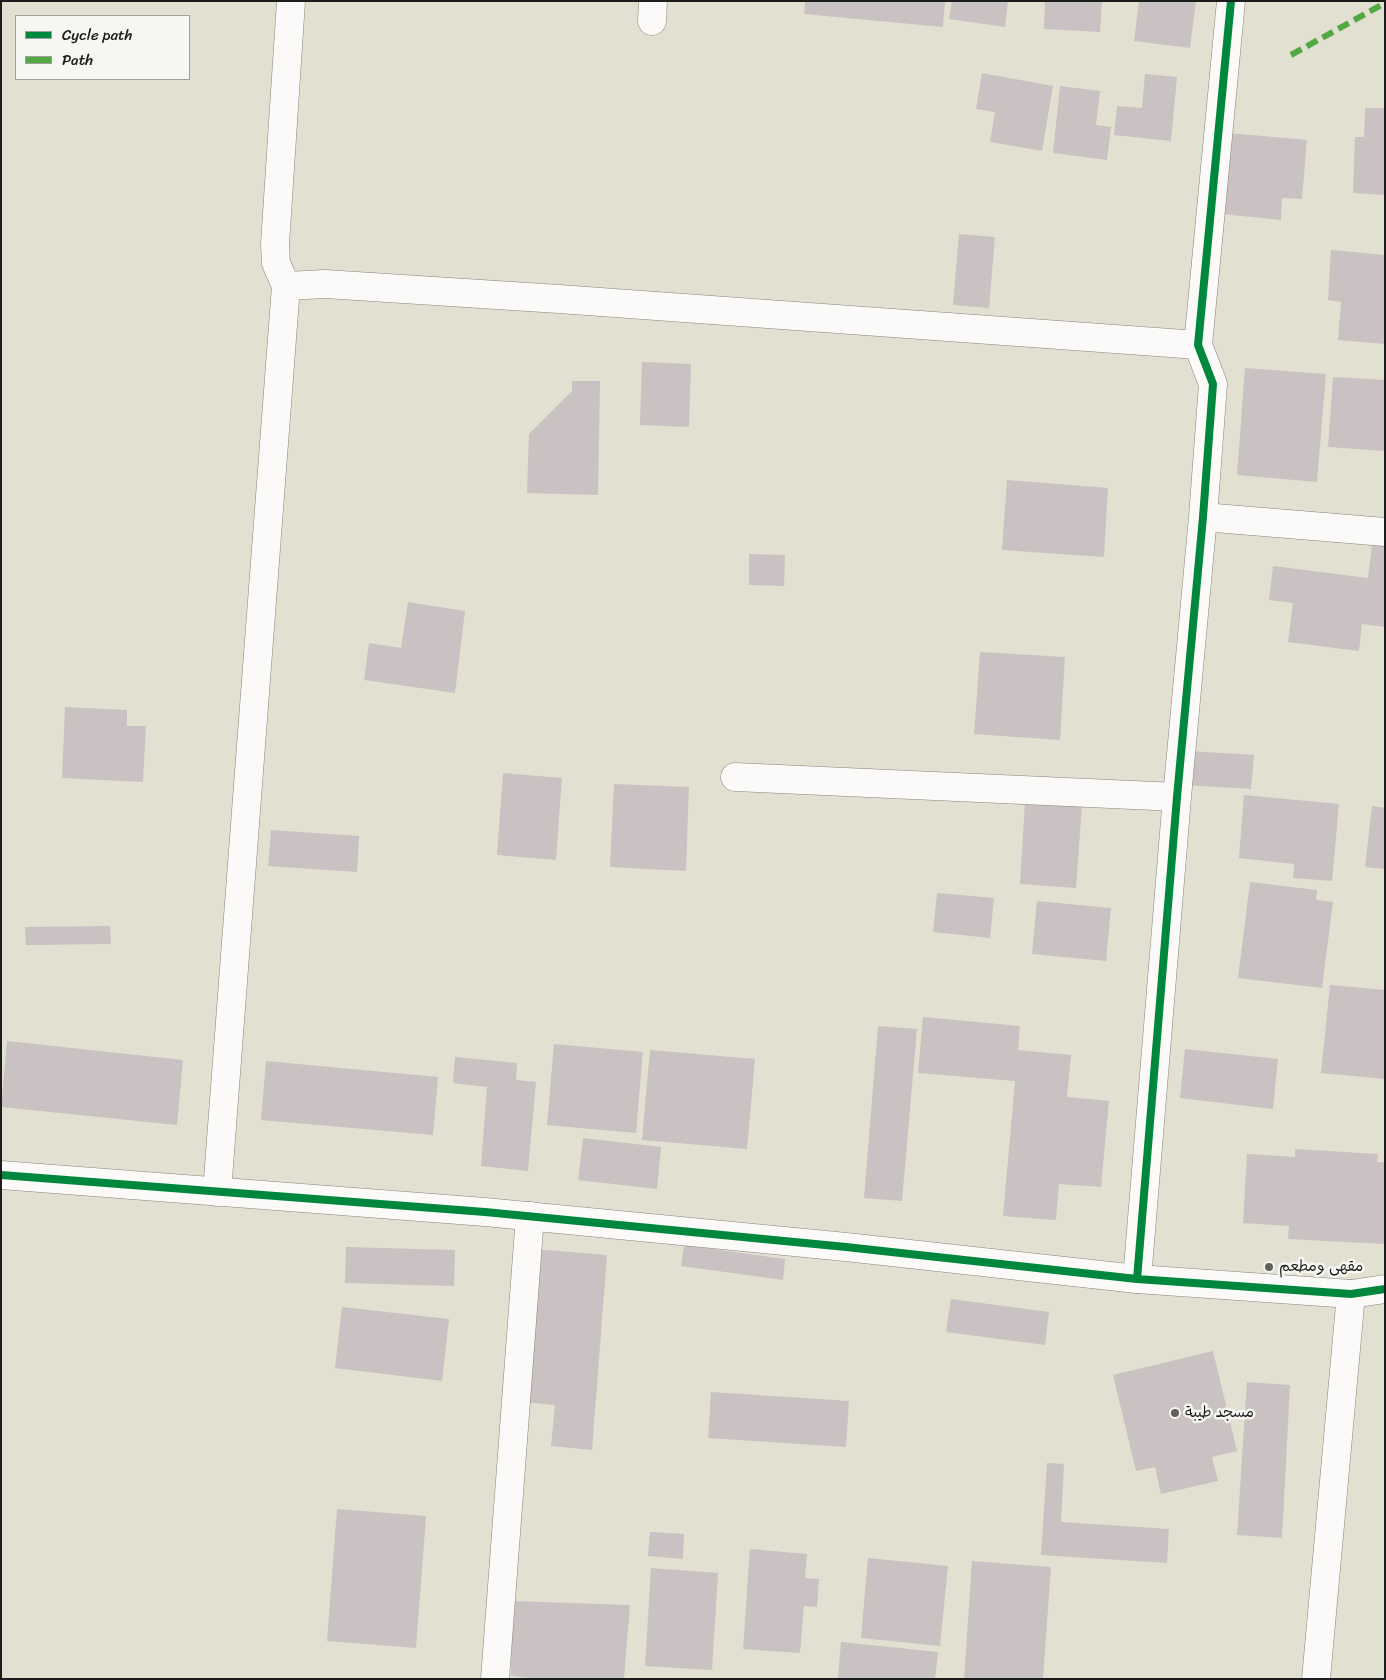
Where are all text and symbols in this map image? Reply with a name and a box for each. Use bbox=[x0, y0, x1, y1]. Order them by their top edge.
legend bbox=[15, 15, 190, 80]
text: Cycle path bbox=[62, 22, 132, 48]
text: Path bbox=[62, 47, 93, 73]
place label: مقهى ومطعم bbox=[1279, 1258, 1363, 1276]
marker: مقهى ومطعم bbox=[1263, 1261, 1275, 1273]
place label: مسجد طيبة bbox=[1185, 1404, 1254, 1422]
marker: مسجد طيبة bbox=[1169, 1407, 1181, 1419]

